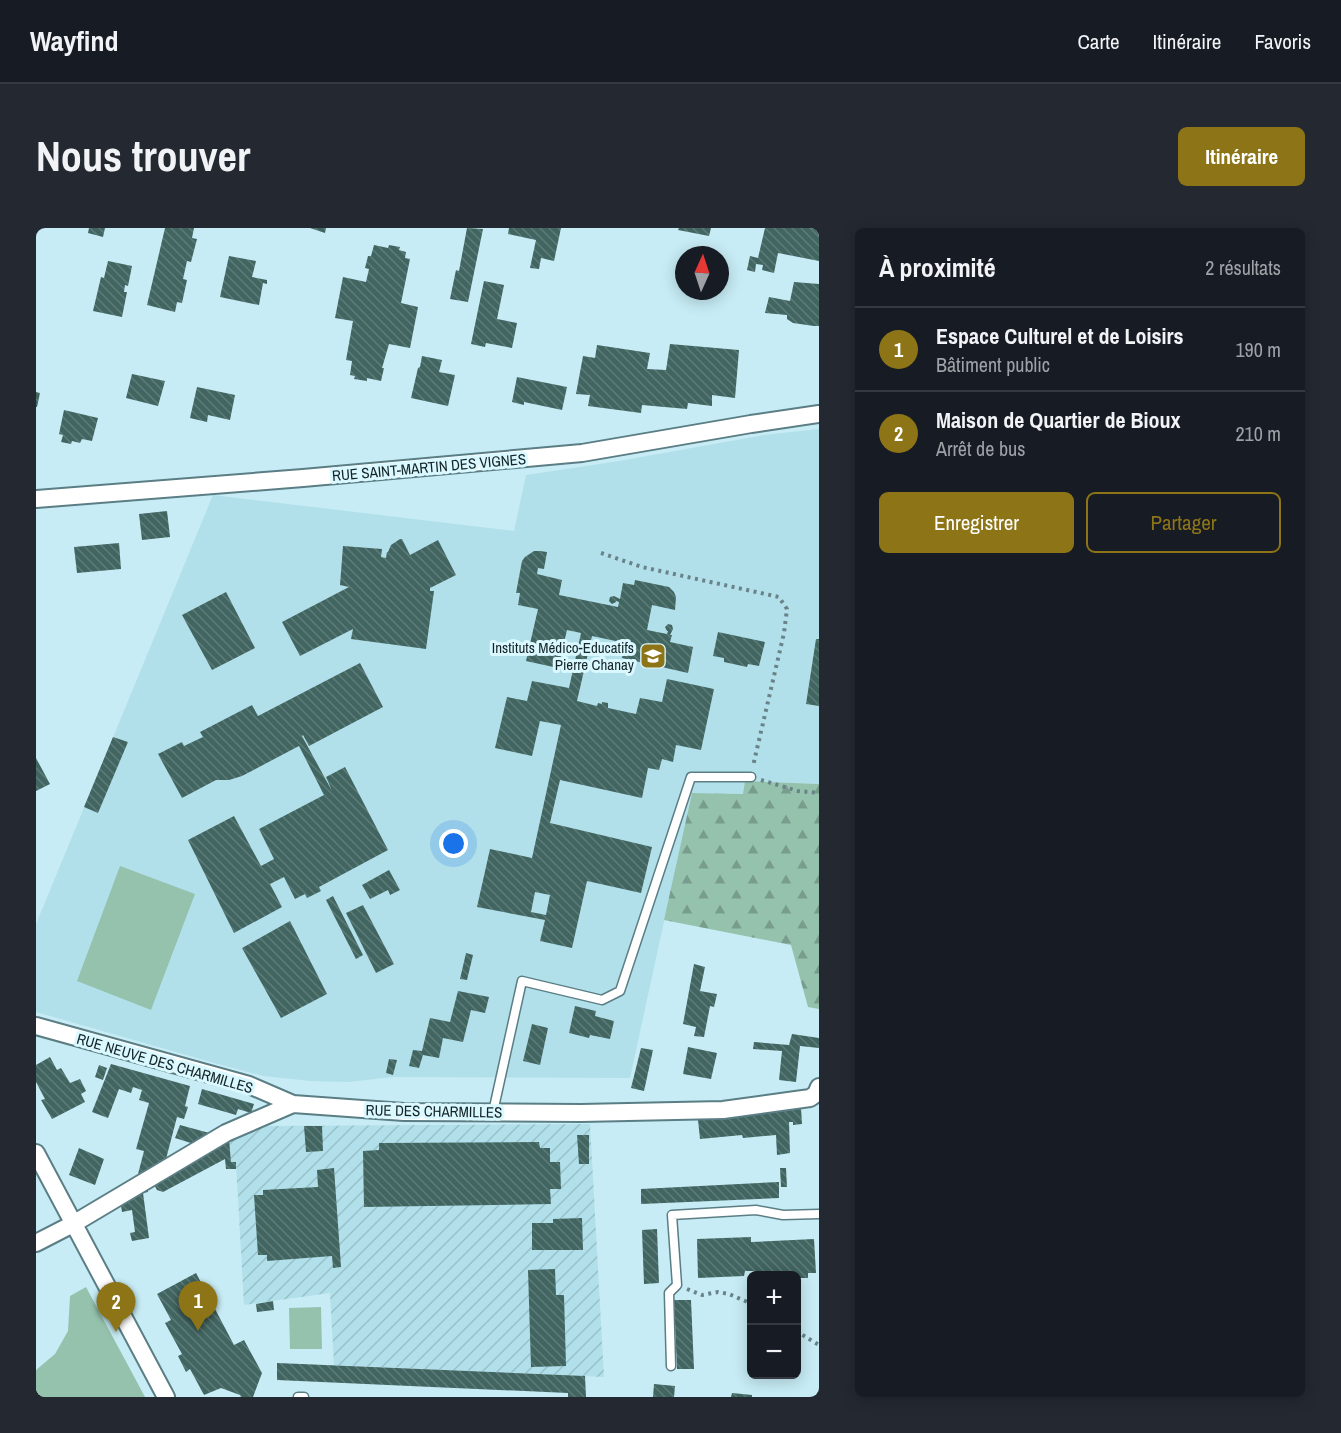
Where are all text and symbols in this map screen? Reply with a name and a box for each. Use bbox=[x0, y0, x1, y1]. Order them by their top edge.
text: Wayfind bbox=[30, 22, 118, 60]
text: Carte bbox=[1077, 27, 1120, 56]
text: Itinéraire bbox=[1153, 27, 1221, 56]
text: Favoris bbox=[1254, 27, 1311, 56]
button: Itinéraire bbox=[1178, 127, 1305, 186]
text: Nous trouver bbox=[36, 128, 250, 184]
north arrow bbox=[675, 246, 729, 300]
text: À proximité bbox=[879, 250, 996, 285]
text: 2 résultats bbox=[1205, 254, 1281, 281]
text: Espace Culturel et de Loisirs bbox=[936, 321, 1184, 351]
text: 1 bbox=[894, 336, 903, 363]
text: 190 m bbox=[1235, 336, 1281, 363]
text: Bâtiment public bbox=[936, 351, 1050, 378]
text: Maison de Quartier de Bioux bbox=[936, 405, 1181, 435]
text: 2 bbox=[894, 420, 903, 447]
text: 210 m bbox=[1235, 420, 1281, 447]
text: Arrêt de bus bbox=[936, 435, 1025, 462]
street label: RUE SAINT-MARTIN DES VIGNES bbox=[331, 448, 527, 486]
button: Enregistrer bbox=[879, 492, 1074, 553]
button: Partager bbox=[1086, 492, 1281, 553]
place label: Instituts Médico-Educatifs Pierre Chanay bbox=[492, 637, 635, 675]
school or university icon: Instituts Médico-Educatifs Pierre Chanay bbox=[638, 641, 668, 671]
your location bbox=[439, 829, 468, 858]
street label: RUE NEUVE DES CHARMILLES bbox=[74, 1028, 256, 1098]
street label: RUE DES CHARMILLES bbox=[365, 1099, 503, 1123]
map controls bbox=[747, 1271, 801, 1379]
button: + bbox=[747, 1271, 801, 1325]
pin: 2 bbox=[96, 1282, 136, 1332]
pin: 1 bbox=[178, 1282, 218, 1331]
button: − bbox=[747, 1325, 801, 1379]

